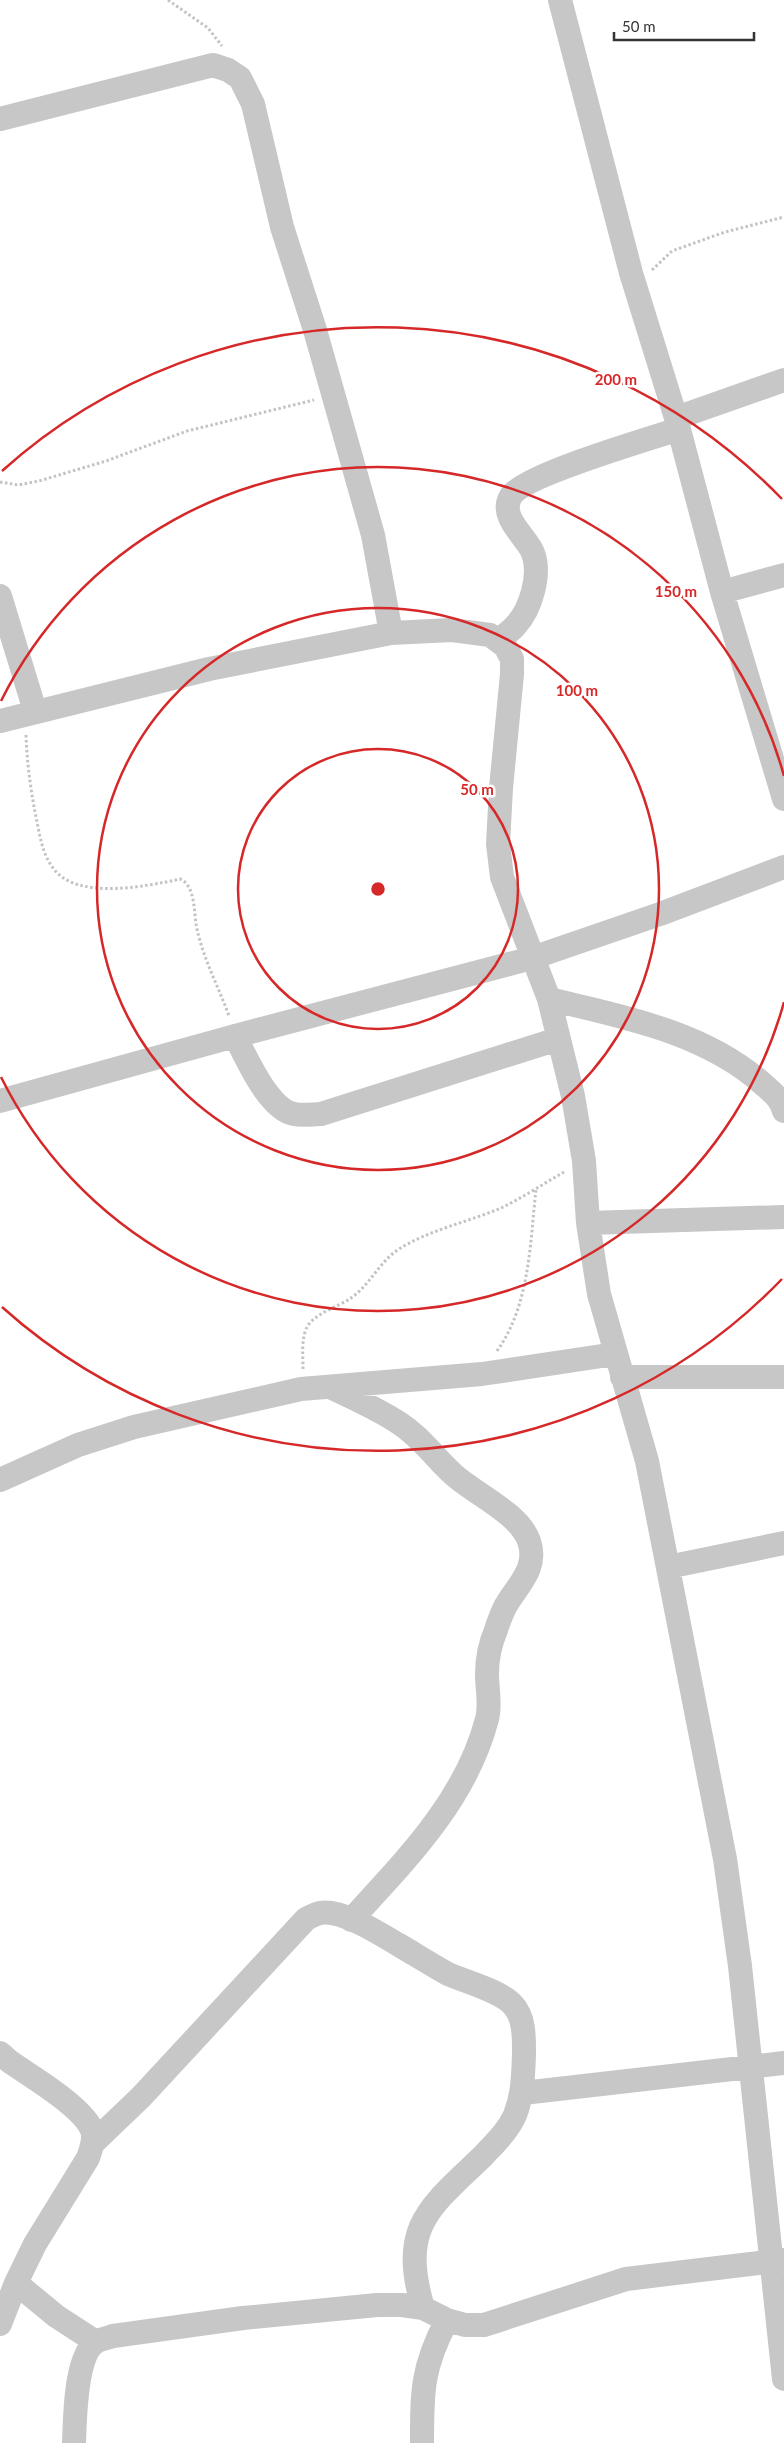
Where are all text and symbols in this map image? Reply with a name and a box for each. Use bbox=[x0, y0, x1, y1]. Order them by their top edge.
scale bar bbox=[614, 10, 754, 42]
text: 50 m bbox=[622, 17, 656, 35]
text: 200 m bbox=[595, 370, 637, 388]
text: 150 m bbox=[655, 582, 697, 600]
text: 100 m bbox=[556, 681, 598, 699]
text: 50 m bbox=[460, 780, 494, 798]
centre of rings bbox=[369, 880, 387, 898]

